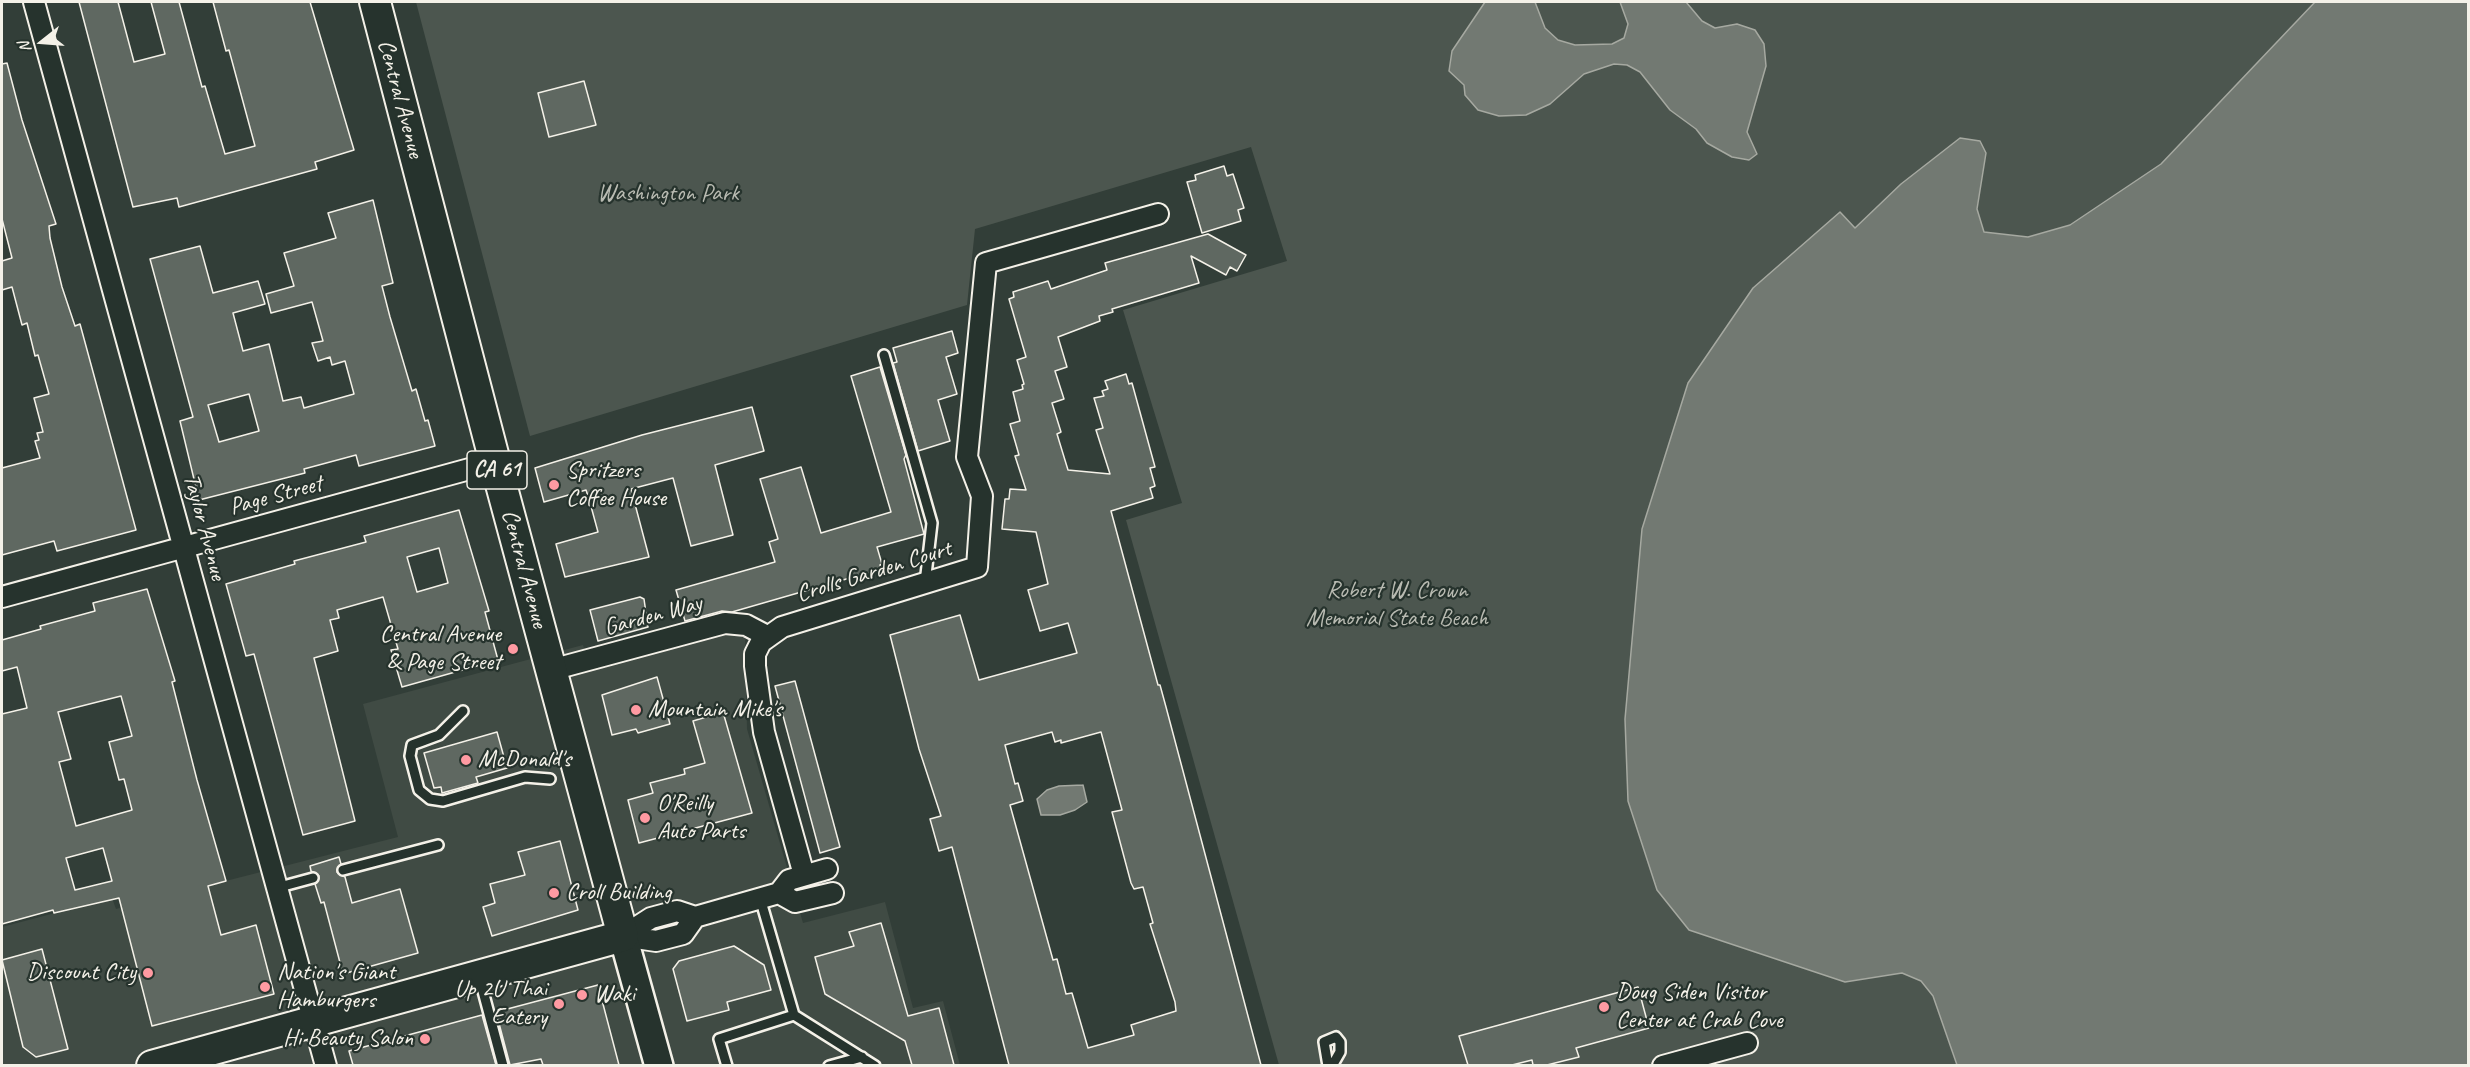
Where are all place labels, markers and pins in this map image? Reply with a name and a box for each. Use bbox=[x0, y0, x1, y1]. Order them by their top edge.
place label: Spritzers Coffee House bbox=[566, 457, 666, 513]
marker: Spritzers Coffee House bbox=[547, 478, 561, 492]
place label: Central Avenue & Page Street bbox=[380, 621, 501, 677]
marker: Central Avenue & Page Street bbox=[506, 642, 520, 656]
place label: Mountain Mike's bbox=[648, 696, 782, 724]
marker: Mountain Mike's bbox=[629, 703, 643, 717]
place label: McDonald's bbox=[478, 746, 571, 774]
marker: McDonald's bbox=[459, 753, 473, 767]
place label: O'Reilly Auto Parts bbox=[657, 790, 745, 846]
marker: O'Reilly Auto Parts bbox=[638, 811, 652, 825]
place label: Croll Building bbox=[566, 879, 672, 907]
marker: Croll Building bbox=[547, 886, 561, 900]
place label: Discount City bbox=[27, 959, 136, 987]
place label: Nation's Giant Hamburgers bbox=[277, 959, 395, 1015]
marker: Discount City bbox=[141, 966, 155, 980]
place label: Up 2U Thai Eatery bbox=[455, 976, 547, 1032]
place label: Doug Siden Visitor Center at Crab Cove bbox=[1616, 979, 1783, 1035]
marker: Nation's Giant Hamburgers bbox=[258, 980, 272, 994]
place label: Waki bbox=[594, 981, 635, 1009]
marker: Waki bbox=[575, 988, 589, 1002]
marker: Up 2U Thai Eatery bbox=[552, 997, 566, 1011]
marker: Doug Siden Visitor Center at Crab Cove bbox=[1597, 1000, 1611, 1014]
place label: Hi Beauty Salon bbox=[283, 1025, 413, 1053]
marker: Hi Beauty Salon bbox=[418, 1032, 432, 1046]

